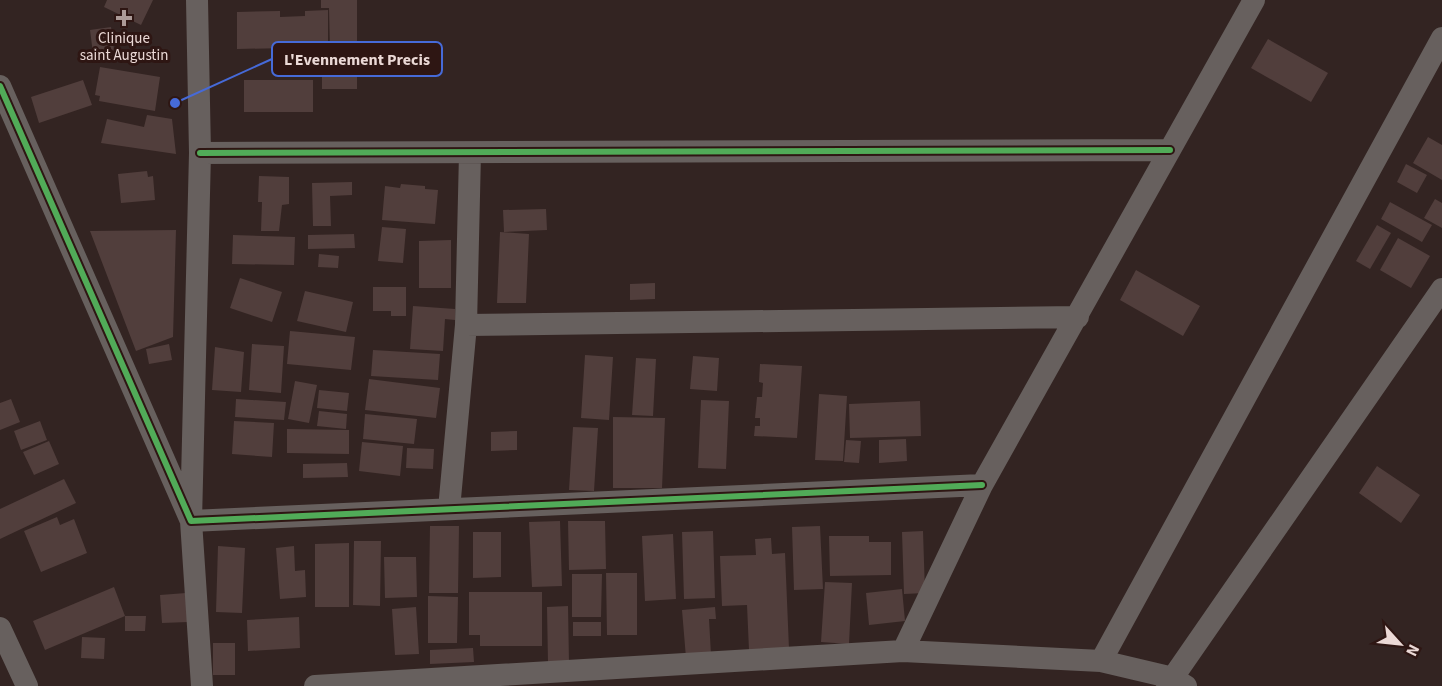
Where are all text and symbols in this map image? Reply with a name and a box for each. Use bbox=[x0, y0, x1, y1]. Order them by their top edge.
marker: Clinique saint Augustin bbox=[115, 9, 133, 27]
place label: Clinique saint Augustin bbox=[80, 28, 168, 66]
callout: L'Evennement Precis bbox=[272, 42, 442, 76]
text: L'Evennement Precis bbox=[284, 49, 430, 71]
north arrow bbox=[1370, 614, 1430, 674]
text: N bbox=[1400, 641, 1425, 660]

